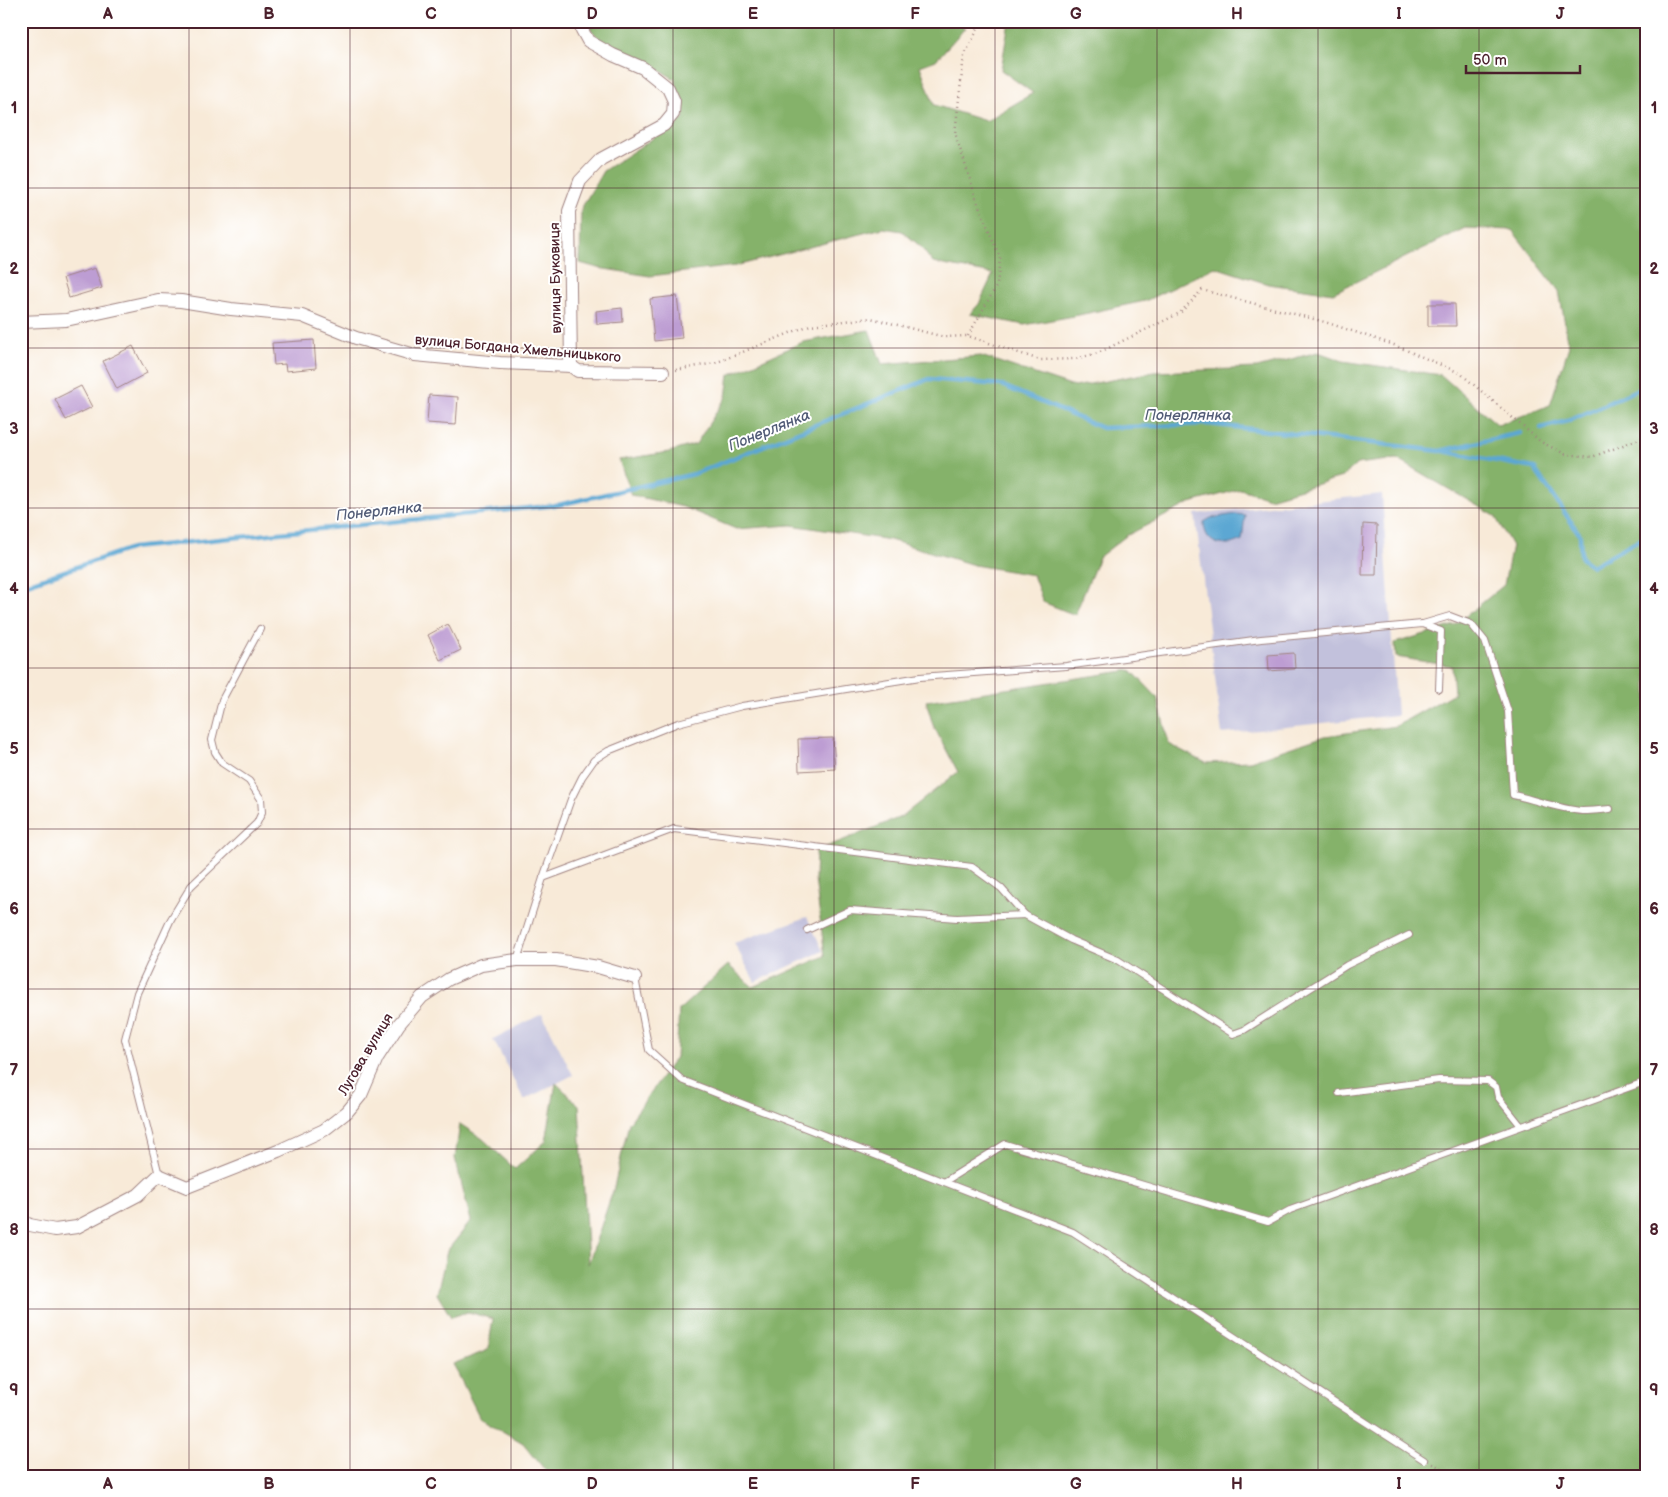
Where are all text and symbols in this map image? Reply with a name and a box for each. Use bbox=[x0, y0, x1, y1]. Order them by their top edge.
text: A bbox=[102, 5, 113, 24]
text: B bbox=[263, 5, 275, 24]
text: C bbox=[425, 5, 437, 24]
text: D bbox=[586, 5, 598, 24]
text: E bbox=[748, 5, 758, 24]
text: F bbox=[910, 5, 920, 24]
text: G bbox=[1070, 5, 1082, 24]
text: H bbox=[1231, 5, 1243, 24]
text: I bbox=[1396, 5, 1402, 24]
text: J bbox=[1556, 5, 1565, 24]
scale bar bbox=[1466, 42, 1579, 74]
text: 50 m bbox=[1473, 51, 1507, 70]
text: 1 bbox=[11, 99, 17, 118]
text: 1 bbox=[1651, 99, 1657, 118]
street label: вулиця Буковиця bbox=[546, 222, 565, 334]
text: 2 bbox=[9, 260, 19, 279]
text: 2 bbox=[1649, 260, 1659, 279]
street label: вулиця Богдана Хмельницького bbox=[414, 331, 622, 366]
water label: Понерлянка bbox=[725, 405, 813, 455]
water label: Понерлянка bbox=[1145, 406, 1231, 425]
text: 3 bbox=[9, 420, 19, 439]
text: 3 bbox=[1649, 420, 1659, 439]
water label: Понерлянка bbox=[335, 498, 423, 525]
text: 4 bbox=[9, 580, 19, 599]
text: 4 bbox=[1649, 580, 1659, 599]
text: 5 bbox=[9, 740, 19, 759]
text: 5 bbox=[1649, 740, 1659, 759]
text: 6 bbox=[9, 900, 19, 919]
text: 6 bbox=[1649, 900, 1659, 919]
street label: Лугова вулиця bbox=[334, 1010, 397, 1099]
text: 7 bbox=[10, 1061, 19, 1080]
text: 7 bbox=[1650, 1061, 1659, 1080]
text: 8 bbox=[9, 1221, 19, 1240]
text: 8 bbox=[1649, 1221, 1659, 1240]
text: 9 bbox=[9, 1381, 19, 1400]
text: 9 bbox=[1649, 1381, 1659, 1400]
text: A bbox=[102, 1475, 113, 1494]
text: B bbox=[263, 1475, 275, 1494]
text: C bbox=[425, 1475, 437, 1494]
text: D bbox=[586, 1475, 598, 1494]
text: E bbox=[748, 1475, 758, 1494]
text: F bbox=[910, 1475, 920, 1494]
text: G bbox=[1070, 1475, 1082, 1494]
text: H bbox=[1231, 1475, 1243, 1494]
text: I bbox=[1396, 1475, 1402, 1494]
text: J bbox=[1556, 1475, 1565, 1494]

